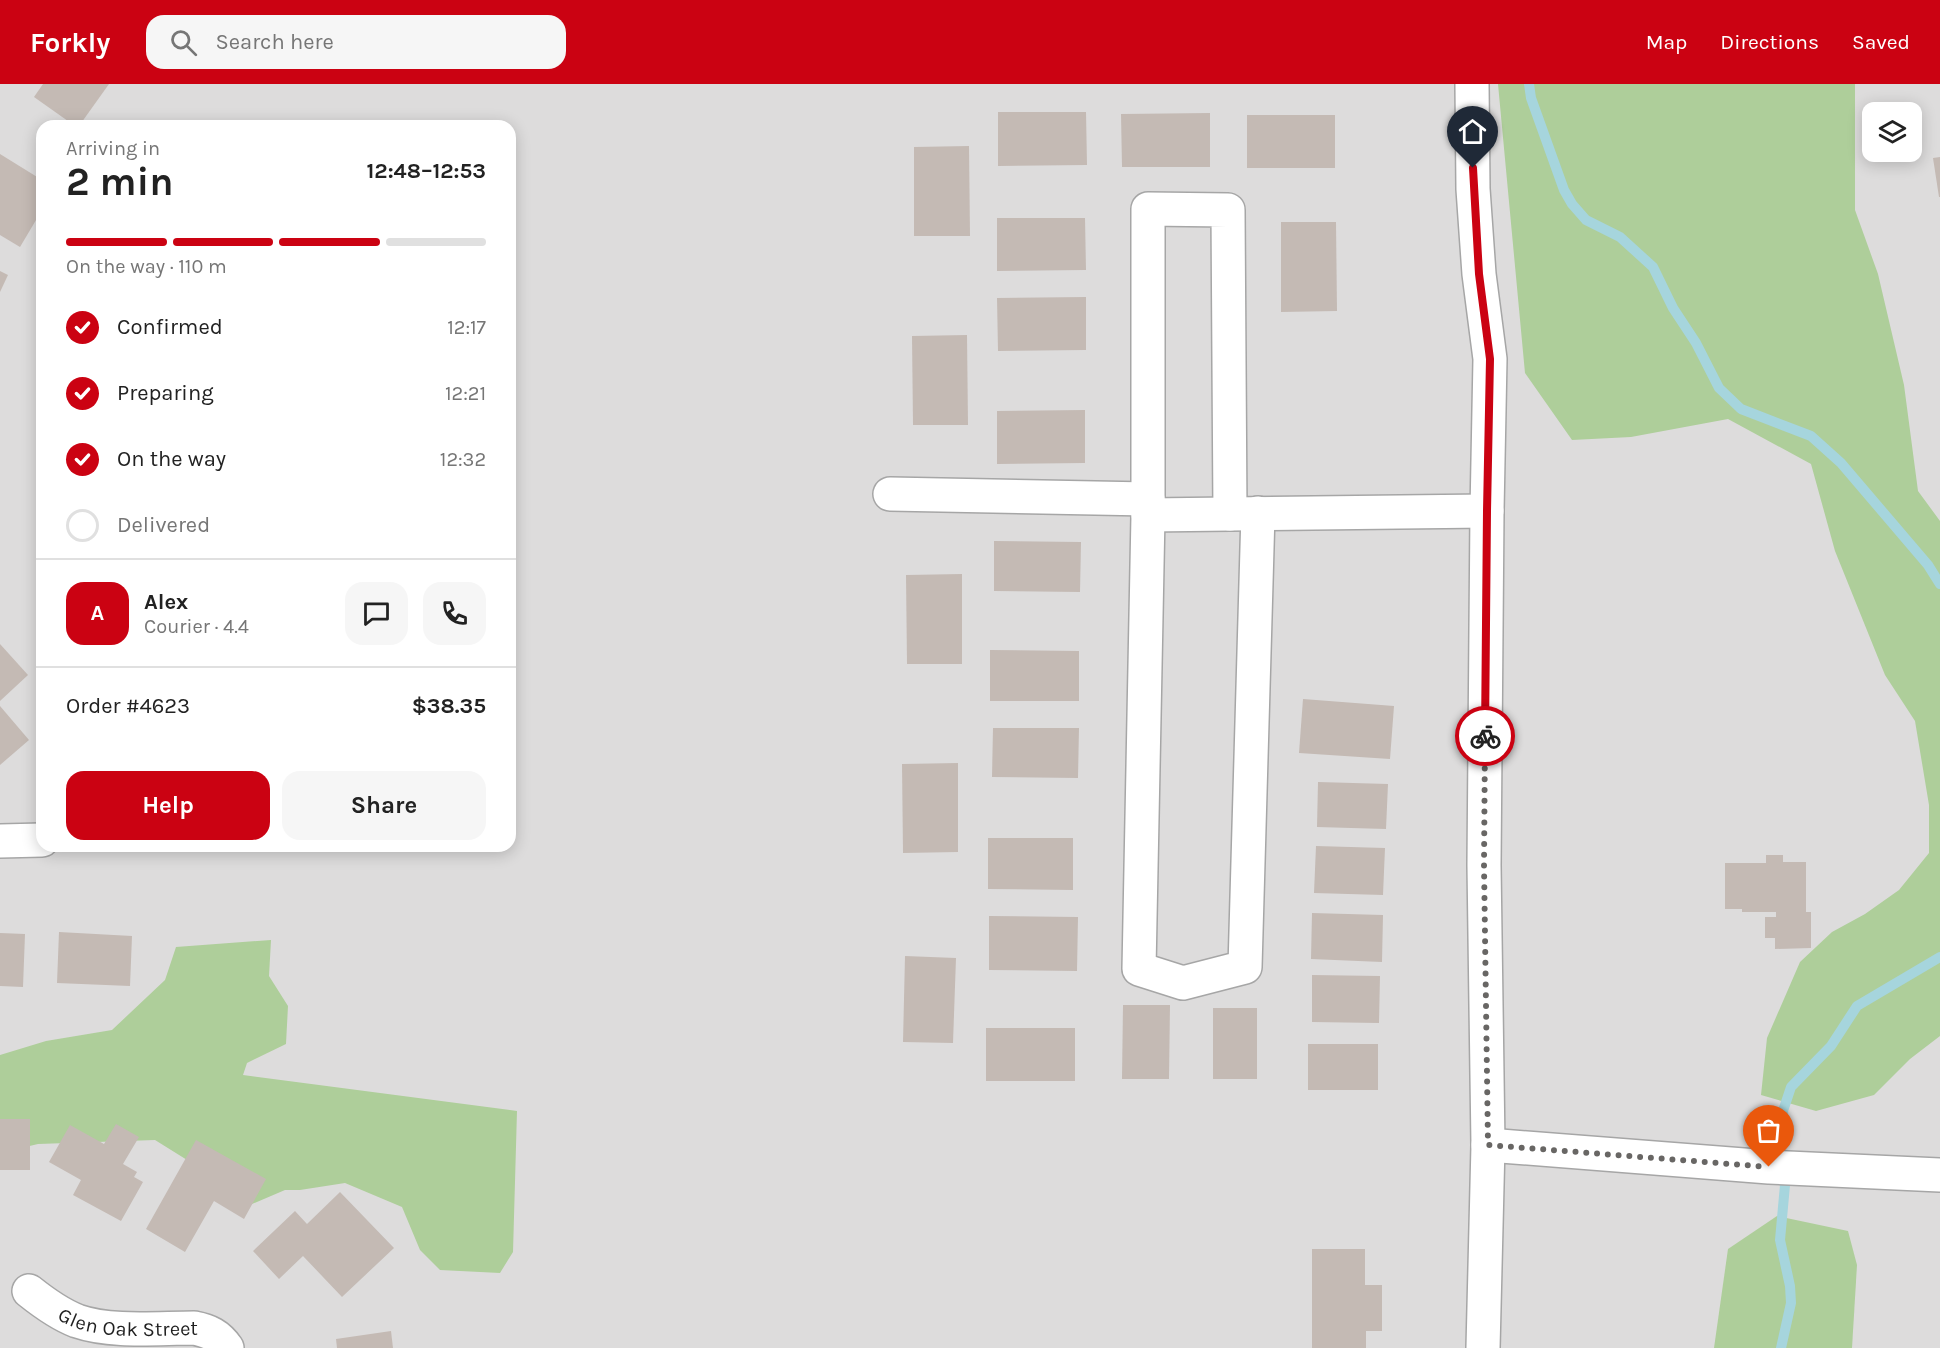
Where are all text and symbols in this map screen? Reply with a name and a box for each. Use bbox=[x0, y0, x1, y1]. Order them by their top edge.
search box bbox=[146, 15, 566, 69]
text: Forkly bbox=[30, 26, 110, 59]
icon: search bbox=[167, 26, 200, 59]
text: Search here bbox=[215, 29, 334, 55]
text: Map bbox=[1646, 30, 1687, 54]
text: Directions bbox=[1720, 30, 1819, 54]
text: Saved bbox=[1852, 30, 1910, 54]
map controls bbox=[1862, 102, 1922, 162]
button: layers bbox=[1862, 102, 1922, 162]
pin bbox=[1447, 106, 1498, 168]
icon: home bbox=[1456, 115, 1489, 148]
text: Arriving in bbox=[66, 137, 160, 160]
text: 12:48–12:53 bbox=[366, 158, 486, 184]
text: 2 min bbox=[66, 159, 174, 205]
text: On the way · 110 m bbox=[66, 255, 227, 278]
icon: check bbox=[66, 311, 99, 344]
text: Confirmed bbox=[117, 314, 223, 340]
text: 12:17 bbox=[447, 316, 486, 339]
icon: check bbox=[66, 377, 99, 410]
text: Preparing bbox=[117, 380, 214, 406]
text: 12:21 bbox=[445, 382, 486, 405]
icon: check bbox=[66, 443, 99, 476]
text: On the way bbox=[117, 446, 226, 472]
text: 12:32 bbox=[440, 448, 486, 471]
text: Delivered bbox=[117, 512, 210, 538]
button: chat bbox=[345, 582, 408, 645]
button: phone bbox=[423, 582, 486, 645]
text: Alex bbox=[144, 589, 188, 615]
text: A bbox=[91, 600, 104, 626]
text: Courier · 4.4 bbox=[144, 615, 249, 638]
text: Order #4623 bbox=[66, 693, 190, 719]
text: $38.35 bbox=[412, 693, 486, 719]
courier bbox=[1455, 706, 1515, 766]
icon: bike bbox=[1469, 720, 1502, 753]
button: Help bbox=[66, 771, 270, 840]
button: Share bbox=[282, 771, 486, 840]
pin bbox=[1743, 1105, 1794, 1167]
icon: bag bbox=[1752, 1114, 1785, 1147]
street label: Glen Oak Street bbox=[54, 1303, 198, 1341]

